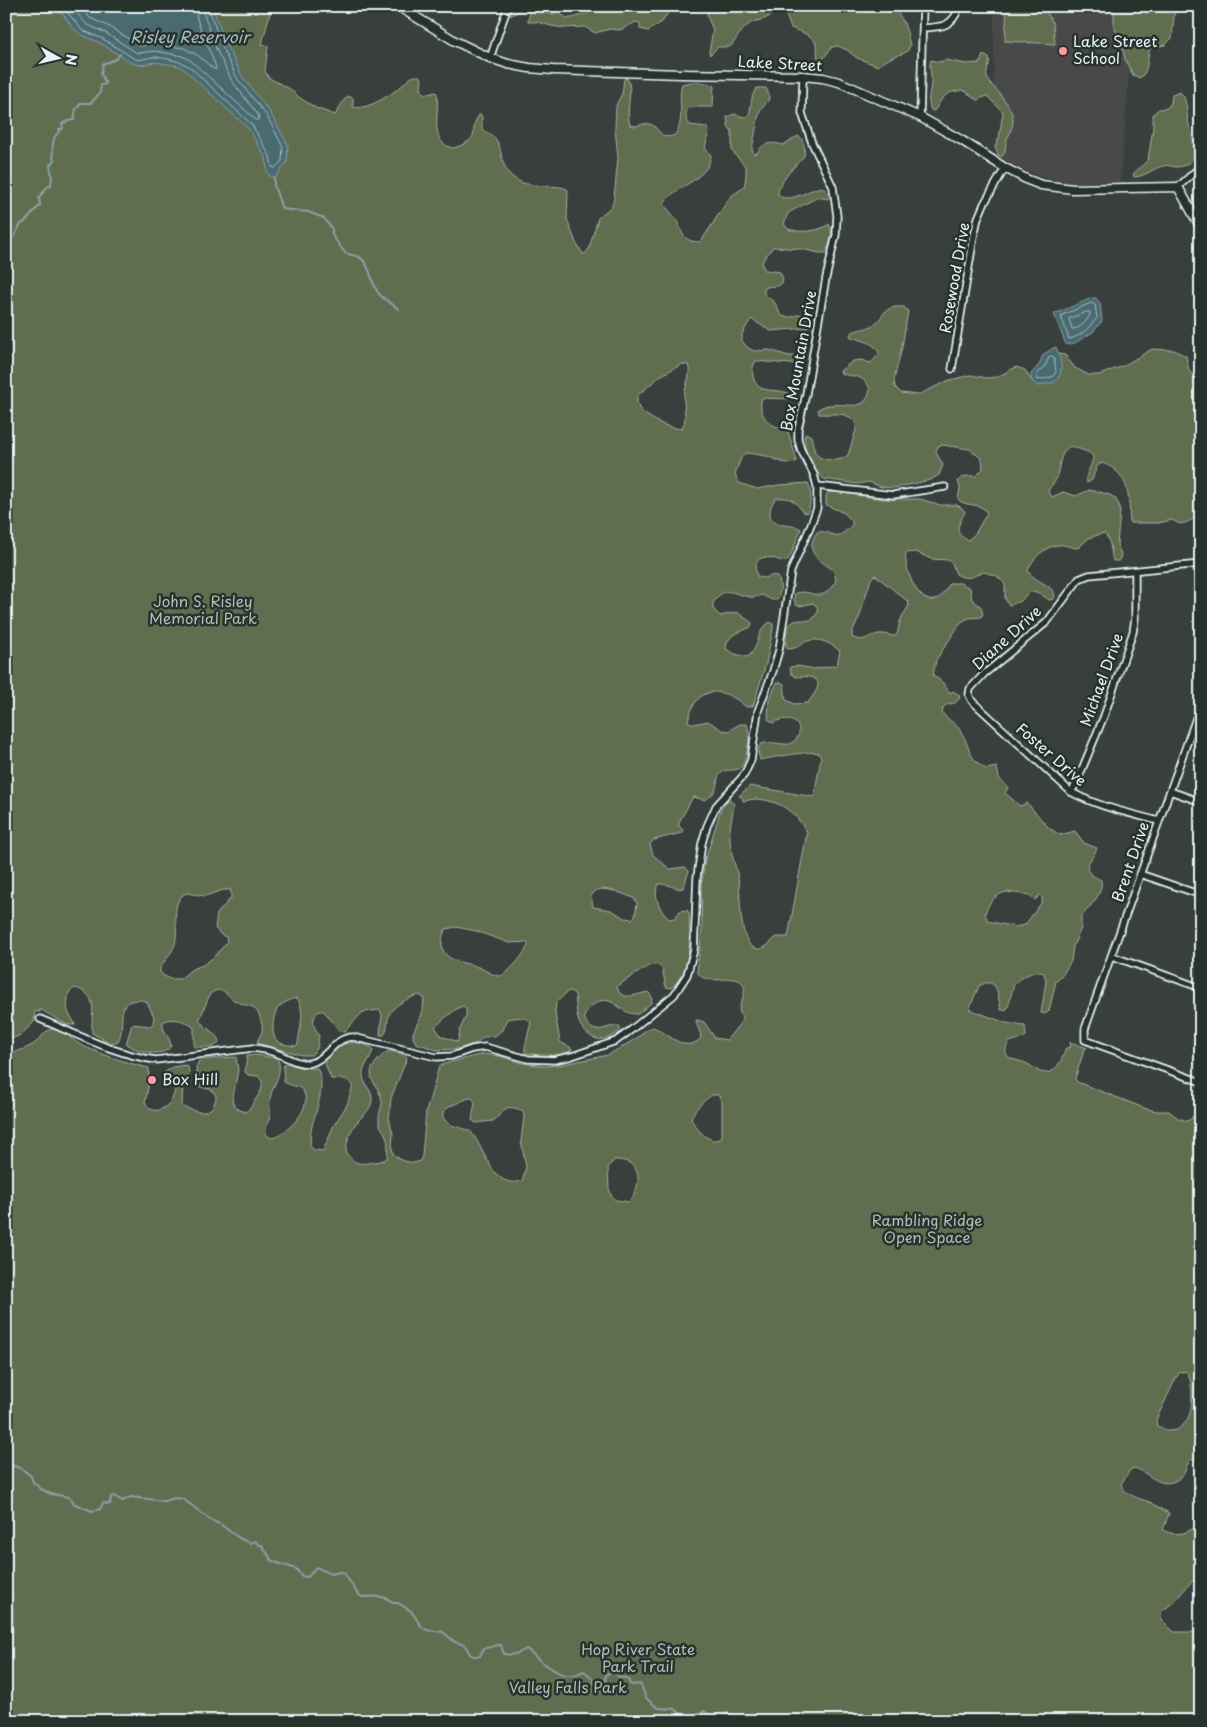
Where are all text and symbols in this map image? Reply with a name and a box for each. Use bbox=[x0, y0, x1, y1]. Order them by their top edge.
water label: Risley Reservoir bbox=[130, 24, 252, 48]
place label: Lake Street School bbox=[1073, 29, 1158, 69]
north arrow bbox=[32, 32, 82, 82]
marker: Lake Street School bbox=[1057, 45, 1069, 57]
street label: Lake Street bbox=[737, 49, 823, 76]
text: N bbox=[60, 53, 83, 67]
street label: Rosewood Drive bbox=[932, 221, 975, 335]
street label: Box Mountain Drive bbox=[774, 289, 821, 433]
park label: John S. Risley Memorial Park bbox=[149, 589, 257, 629]
street label: Diane Drive bbox=[966, 599, 1046, 674]
street label: Michael Drive bbox=[1073, 630, 1128, 729]
street label: Foster Drive bbox=[1012, 717, 1092, 791]
street label: Brent Drive bbox=[1105, 818, 1154, 905]
place label: Box Hill bbox=[162, 1067, 218, 1090]
marker: Box Hill bbox=[146, 1074, 158, 1086]
park label: Rambling Ridge Open Space bbox=[872, 1208, 982, 1248]
park label: Hop River State Park Trail bbox=[581, 1637, 695, 1677]
park label: Valley Falls Park bbox=[509, 1675, 627, 1698]

